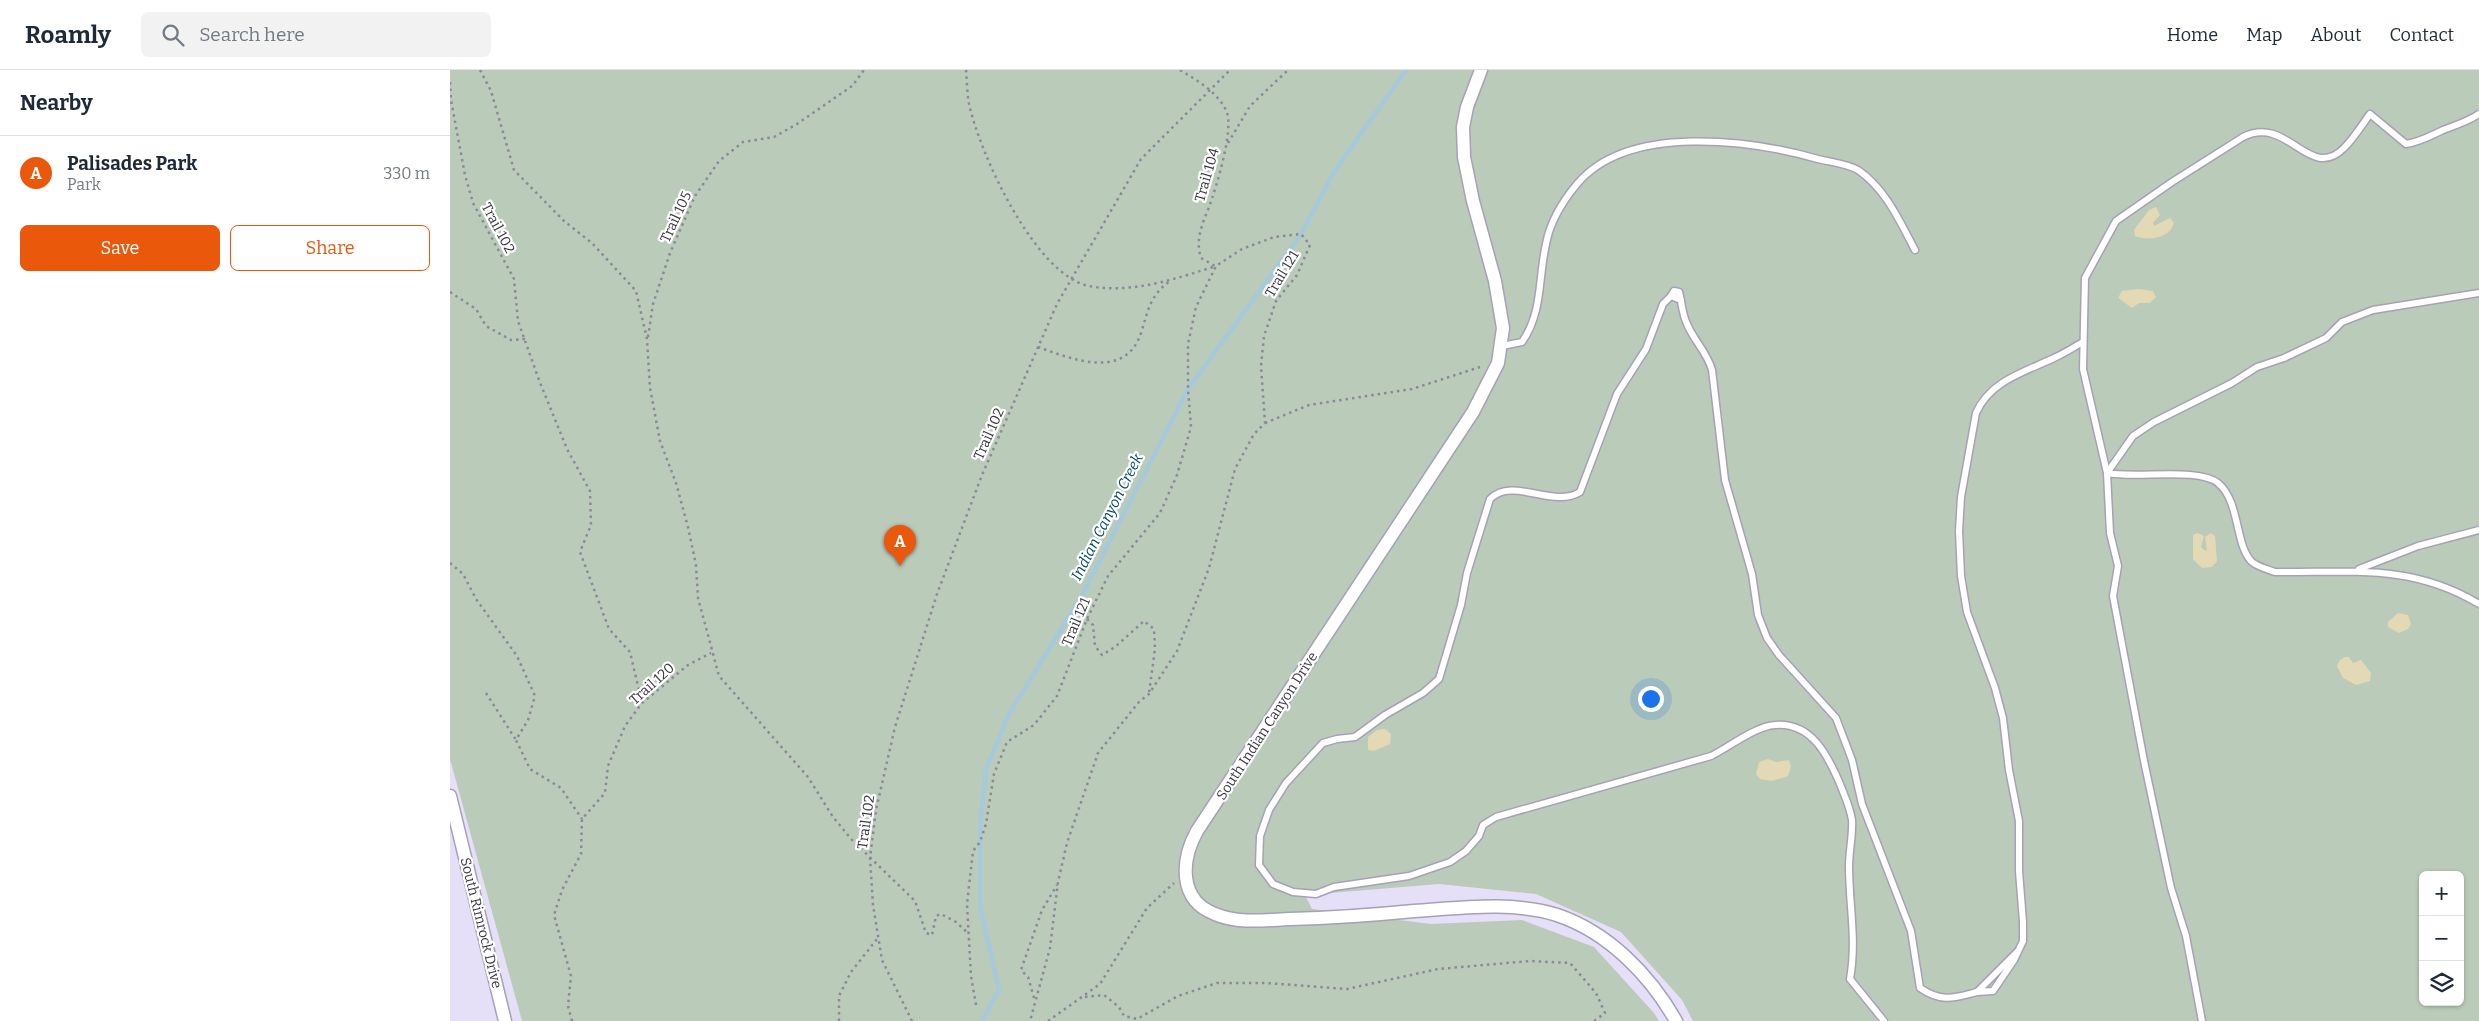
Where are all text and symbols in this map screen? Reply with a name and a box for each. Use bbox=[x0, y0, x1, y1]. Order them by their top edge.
search box bbox=[141, 12, 491, 57]
text: Roamly bbox=[25, 21, 111, 49]
icon: search bbox=[159, 21, 187, 49]
text: Search here bbox=[199, 23, 305, 46]
text: Home bbox=[2167, 24, 2218, 46]
text: Map bbox=[2246, 24, 2282, 46]
text: About bbox=[2310, 24, 2361, 46]
text: Contact bbox=[2389, 24, 2454, 46]
text: Nearby bbox=[20, 90, 93, 116]
street label: Trail 104 bbox=[1191, 146, 1223, 204]
text: Palisades Park bbox=[67, 152, 197, 175]
text: A bbox=[30, 164, 42, 183]
text: 330 m bbox=[383, 164, 430, 183]
text: Park bbox=[67, 175, 101, 194]
street label: Trail 105 bbox=[657, 189, 695, 245]
street label: Trail 102 bbox=[478, 200, 518, 256]
button: Save bbox=[20, 225, 220, 271]
button: Share bbox=[230, 225, 430, 271]
street label: Trail 121 bbox=[1262, 247, 1303, 300]
street label: Trail 102 bbox=[970, 406, 1008, 462]
water label: Indian Canyon Creek bbox=[1067, 450, 1147, 583]
pin: A bbox=[884, 525, 916, 566]
street label: Trail 121 bbox=[1058, 595, 1094, 649]
street label: South Indian Canyon Drive bbox=[1213, 649, 1321, 803]
street label: Trail 120 bbox=[626, 659, 678, 709]
your location bbox=[1638, 686, 1664, 712]
street label: Trail 102 bbox=[854, 794, 878, 850]
street label: South Rimrock Drive bbox=[457, 856, 505, 990]
map controls bbox=[2419, 871, 2464, 1006]
button: + bbox=[2419, 871, 2464, 916]
button: − bbox=[2419, 916, 2464, 961]
button: layers bbox=[2419, 961, 2464, 1006]

